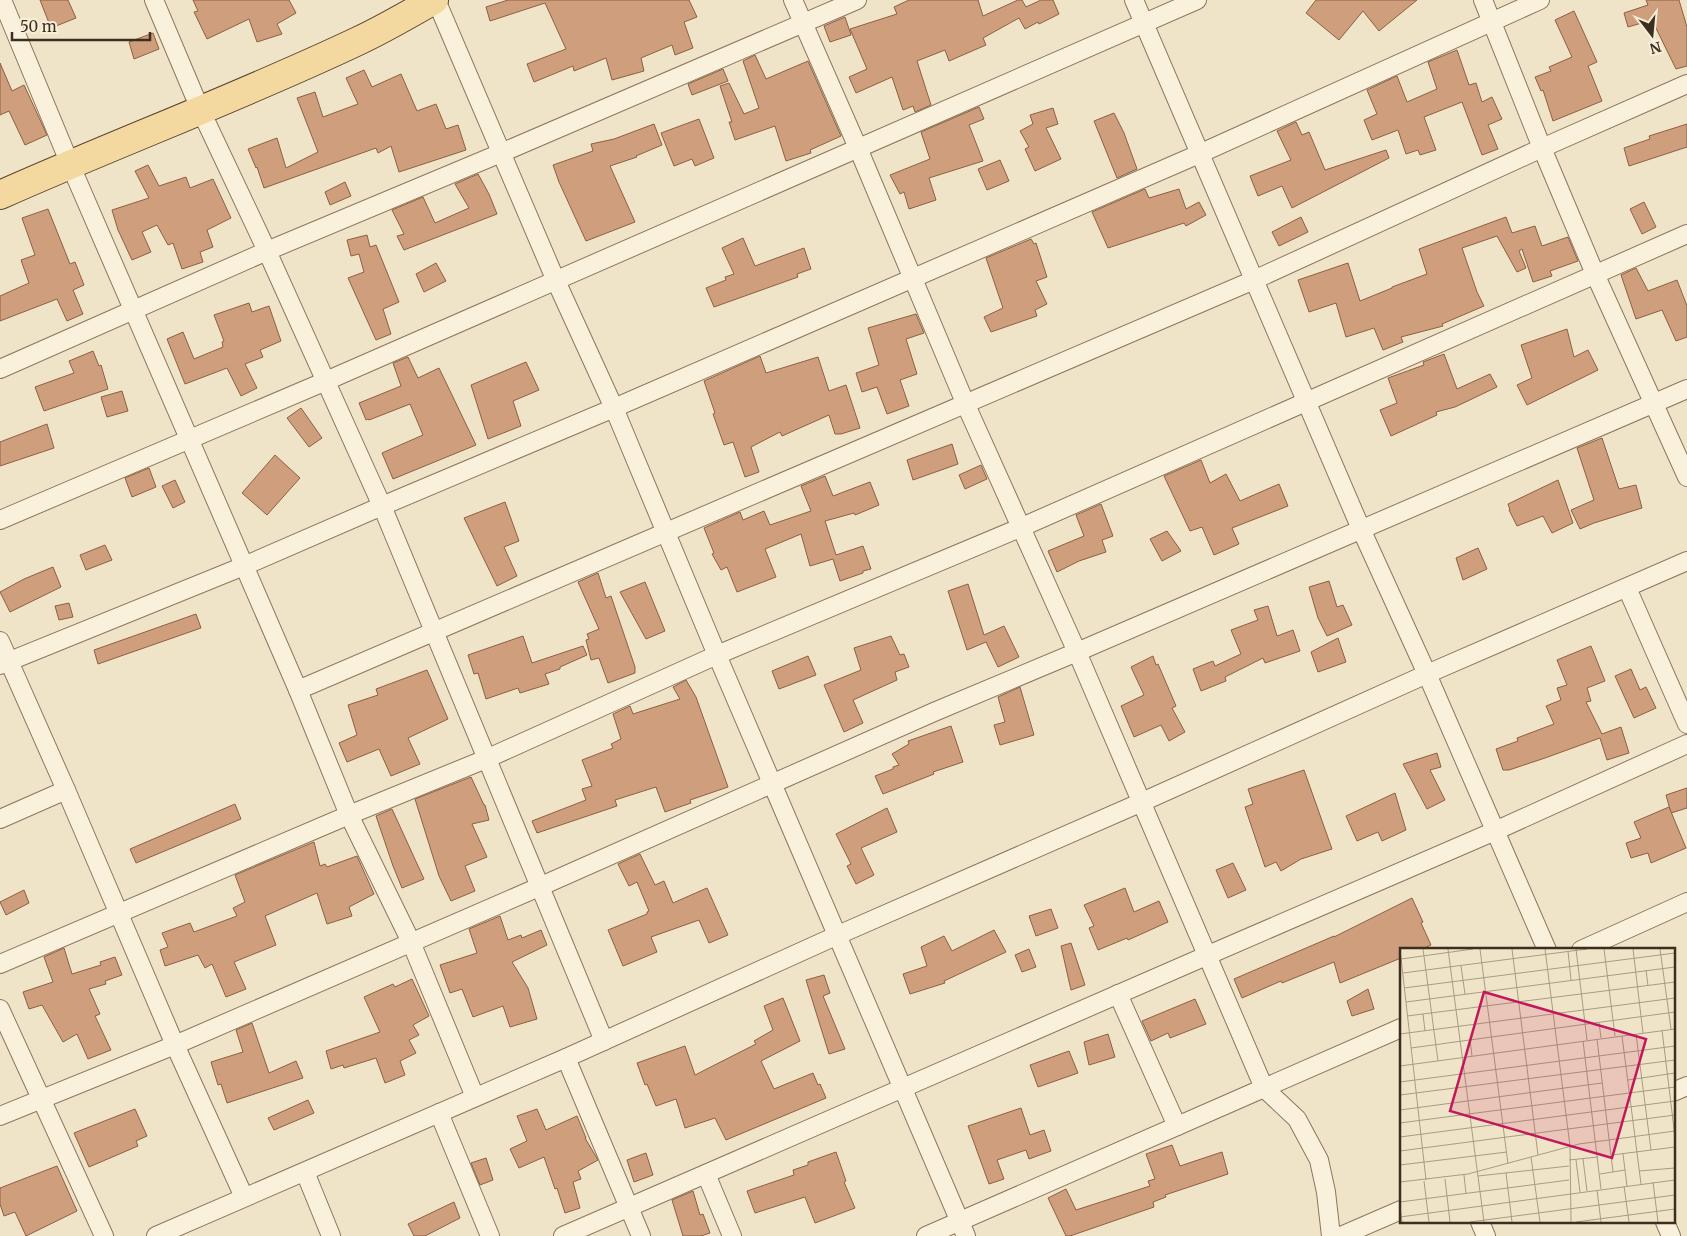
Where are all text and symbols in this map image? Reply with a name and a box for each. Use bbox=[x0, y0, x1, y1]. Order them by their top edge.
scale bar bbox=[12, 10, 150, 42]
north arrow bbox=[1627, 10, 1677, 60]
text: 50 m bbox=[20, 17, 57, 36]
text: N bbox=[1648, 37, 1663, 58]
inset map bbox=[1400, 948, 1674, 1224]

